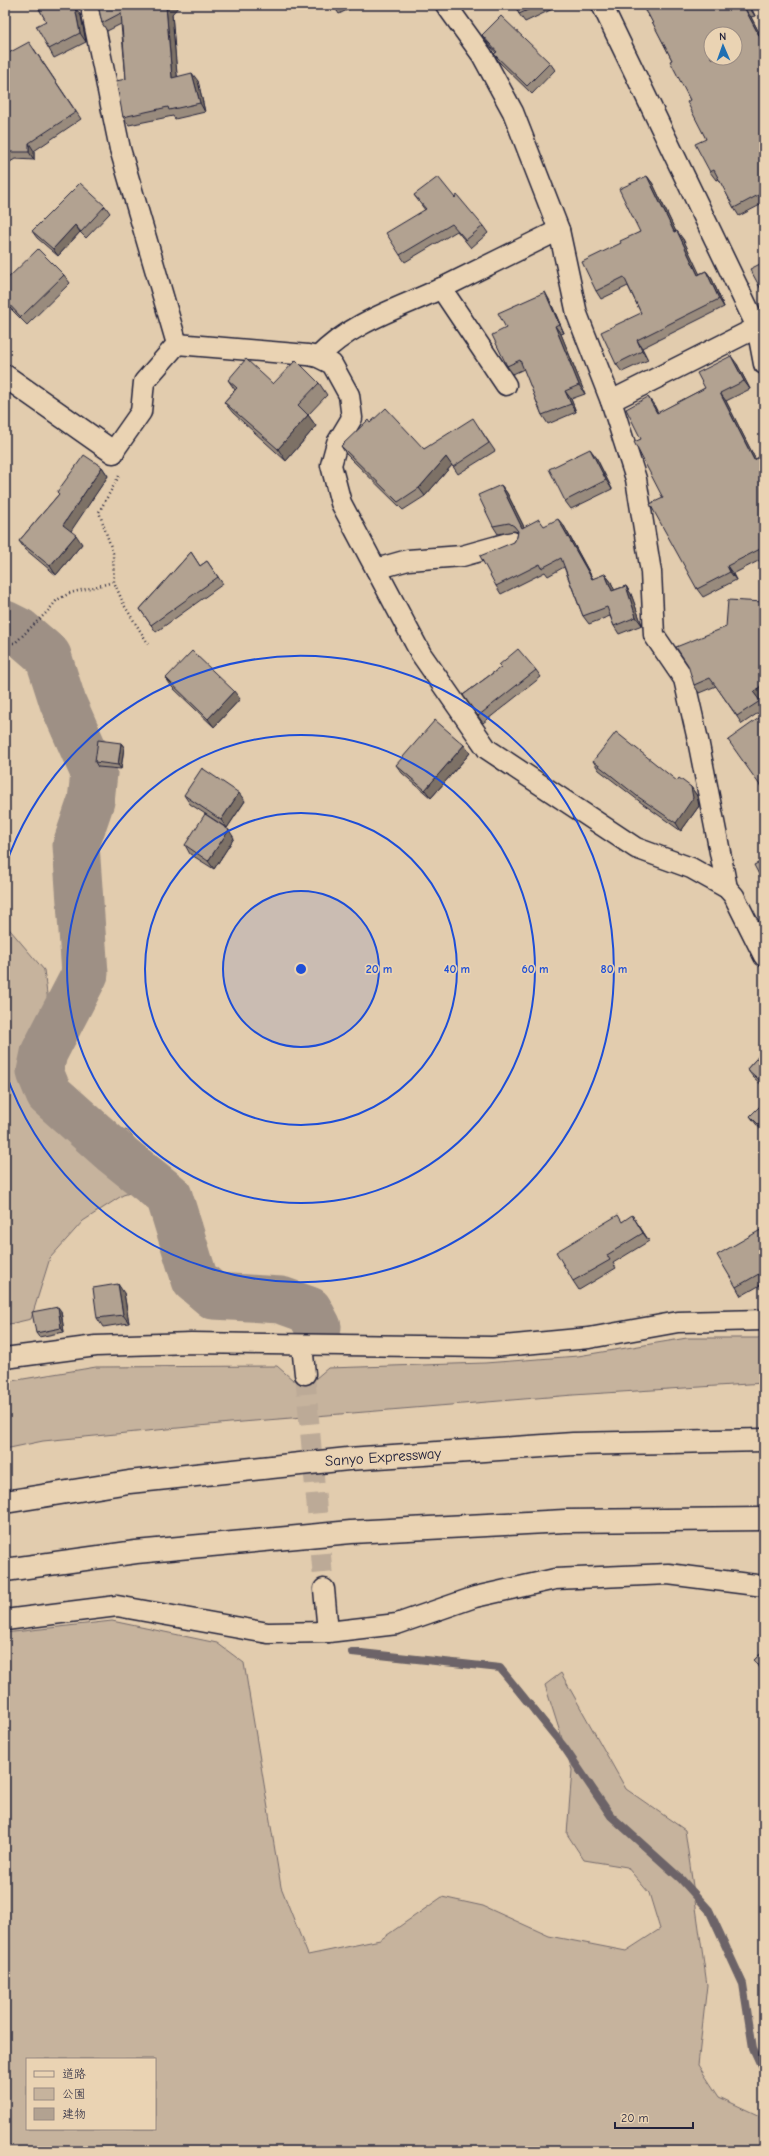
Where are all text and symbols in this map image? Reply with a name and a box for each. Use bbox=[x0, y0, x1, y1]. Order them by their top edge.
north arrow bbox=[703, 26, 743, 66]
text: N bbox=[719, 30, 726, 43]
centre of rings bbox=[294, 962, 308, 976]
text: 20 m bbox=[366, 962, 392, 976]
text: 40 m bbox=[444, 962, 470, 976]
text: 60 m bbox=[522, 962, 548, 976]
text: 80 m bbox=[601, 962, 627, 976]
street label: Sanyo Expressway bbox=[324, 1444, 442, 1470]
legend bbox=[26, 2058, 156, 2130]
text: 道路 bbox=[62, 2067, 86, 2081]
text: 公園 bbox=[62, 2087, 86, 2101]
scale bar bbox=[615, 2104, 693, 2130]
text: 建物 bbox=[62, 2107, 86, 2121]
text: 20 m bbox=[621, 2111, 649, 2125]

